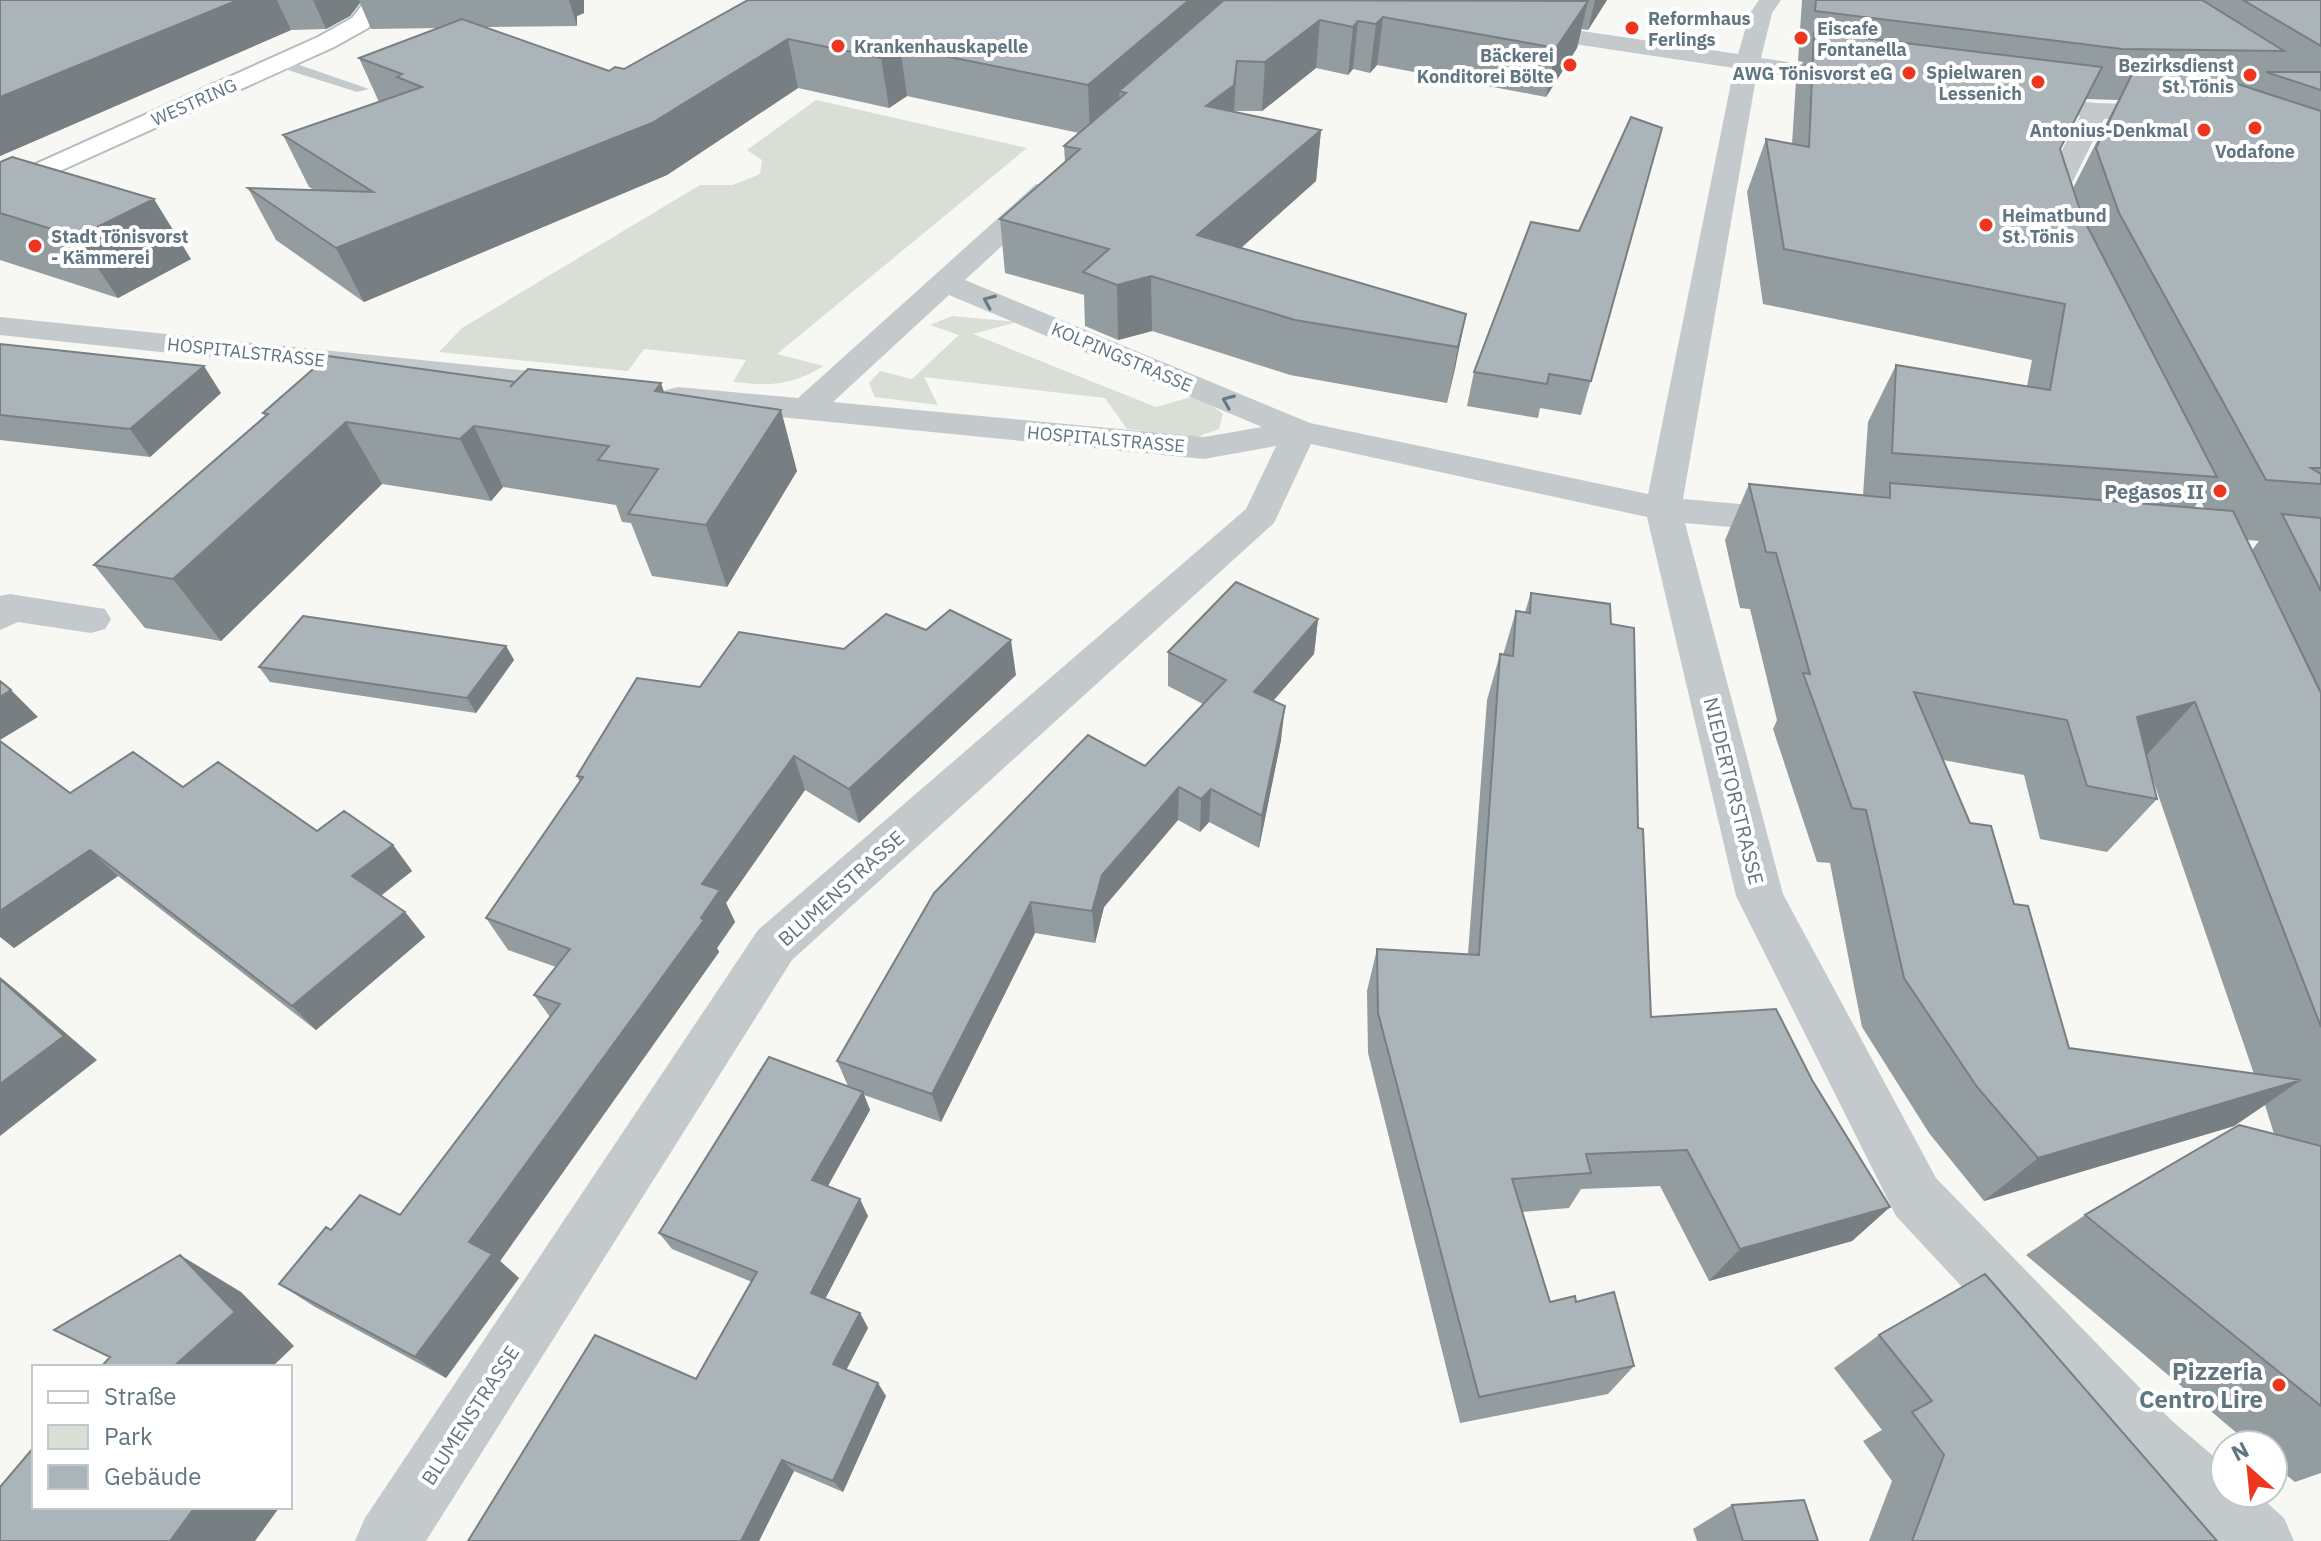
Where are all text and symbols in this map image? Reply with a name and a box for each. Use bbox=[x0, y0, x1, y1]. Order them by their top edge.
place label: Reformhaus Ferlings bbox=[1648, 7, 1751, 51]
place label: Eiscafe Fontanella bbox=[1817, 17, 1907, 61]
marker: Reformhaus Ferlings bbox=[1623, 19, 1641, 37]
marker: Eiscafe Fontanella bbox=[1792, 29, 1810, 47]
place label: Krankenhauskapelle bbox=[854, 35, 1028, 58]
marker: Krankenhauskapelle bbox=[829, 37, 847, 55]
place label: Bäckerei Konditorei Bölte bbox=[1417, 44, 1554, 88]
place label: Bezirksdienst St. Tönis bbox=[2118, 54, 2234, 98]
marker: Bäckerei Konditorei Bölte bbox=[1561, 56, 1579, 74]
place label: Spielwaren Lessenich bbox=[1926, 61, 2022, 105]
place label: AWG Tönisvorst eG bbox=[1733, 62, 1893, 85]
marker: AWG Tönisvorst eG bbox=[1900, 64, 1918, 82]
marker: Bezirksdienst St. Tönis bbox=[2241, 66, 2259, 84]
street label: WESTRING bbox=[148, 73, 240, 131]
marker: Spielwaren Lessenich bbox=[2029, 73, 2047, 91]
place label: Antonius-Denkmal bbox=[2029, 119, 2189, 142]
marker: Vodafone bbox=[2246, 119, 2264, 137]
marker: Antonius-Denkmal bbox=[2195, 121, 2213, 139]
place label: Vodafone bbox=[2215, 140, 2295, 163]
place label: Heimatbund St. Tönis bbox=[2002, 204, 2107, 248]
marker: Heimatbund St. Tönis bbox=[1977, 216, 1995, 234]
place label: Stadt Tönisvorst - Kämmerei bbox=[51, 225, 188, 269]
marker: Stadt Tönisvorst - Kämmerei bbox=[26, 237, 44, 255]
one-way arrow bbox=[982, 294, 996, 311]
street label: KOLPINGSTRASSE bbox=[1048, 317, 1196, 397]
street label: HOSPITALSTRASSE bbox=[166, 332, 326, 372]
one-way arrow bbox=[1222, 395, 1237, 411]
street label: HOSPITALSTRASSE bbox=[1026, 421, 1186, 457]
place label: Pegasos II bbox=[2104, 478, 2204, 505]
marker: Pegasos II bbox=[2211, 482, 2229, 500]
street label: NIEDERTORSTRASSE bbox=[1698, 694, 1770, 888]
street label: BLUMENSTRASSE bbox=[772, 824, 910, 952]
street label: BLUMENSTRASSE bbox=[415, 1340, 525, 1490]
place label: Pizzeria Centro Lire bbox=[2139, 1355, 2263, 1415]
legend bbox=[32, 1365, 292, 1509]
marker: Pizzeria Centro Lire bbox=[2270, 1376, 2288, 1394]
text: Straße bbox=[104, 1380, 176, 1412]
text: Park bbox=[104, 1420, 153, 1452]
north arrow bbox=[2209, 1429, 2289, 1509]
text: N bbox=[2226, 1434, 2253, 1467]
text: Gebäude bbox=[104, 1460, 201, 1492]

